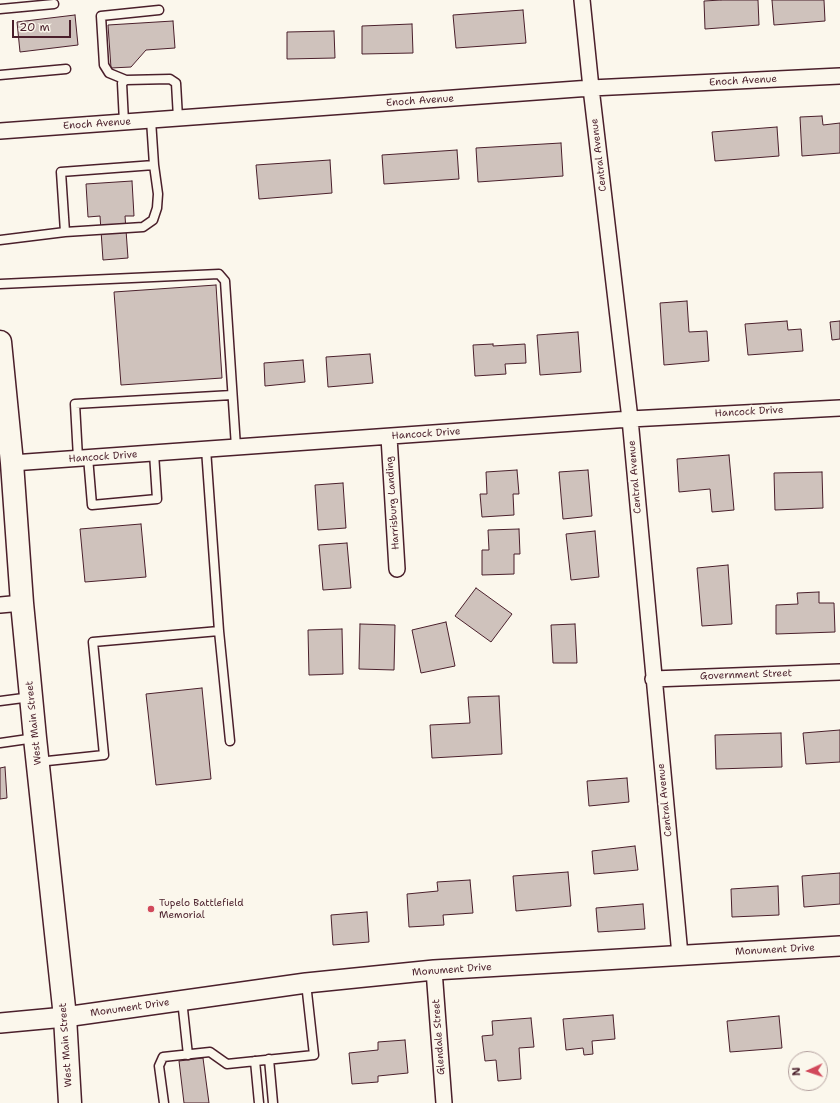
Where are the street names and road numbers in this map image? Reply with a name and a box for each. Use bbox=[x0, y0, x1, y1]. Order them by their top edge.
street label: Enoch Avenue bbox=[709, 73, 777, 89]
street label: Enoch Avenue bbox=[386, 93, 454, 109]
street label: Enoch Avenue bbox=[63, 116, 131, 132]
street label: Central Avenue bbox=[589, 118, 609, 192]
street label: Hancock Drive bbox=[714, 404, 784, 420]
street label: Hancock Drive bbox=[391, 426, 461, 442]
street label: Central Avenue bbox=[626, 440, 644, 514]
street label: Hancock Drive bbox=[68, 449, 138, 465]
street label: Harrisburg Landing bbox=[384, 456, 402, 550]
street label: Government Street bbox=[700, 667, 792, 683]
street label: West Main Street bbox=[24, 680, 44, 766]
street label: Central Avenue bbox=[655, 763, 675, 837]
street label: Monument Drive bbox=[735, 942, 815, 958]
street label: Monument Drive bbox=[412, 961, 492, 979]
street label: Monument Drive bbox=[90, 997, 170, 1019]
street label: Glendale Street bbox=[430, 999, 448, 1075]
street label: West Main Street bbox=[57, 1002, 75, 1088]

